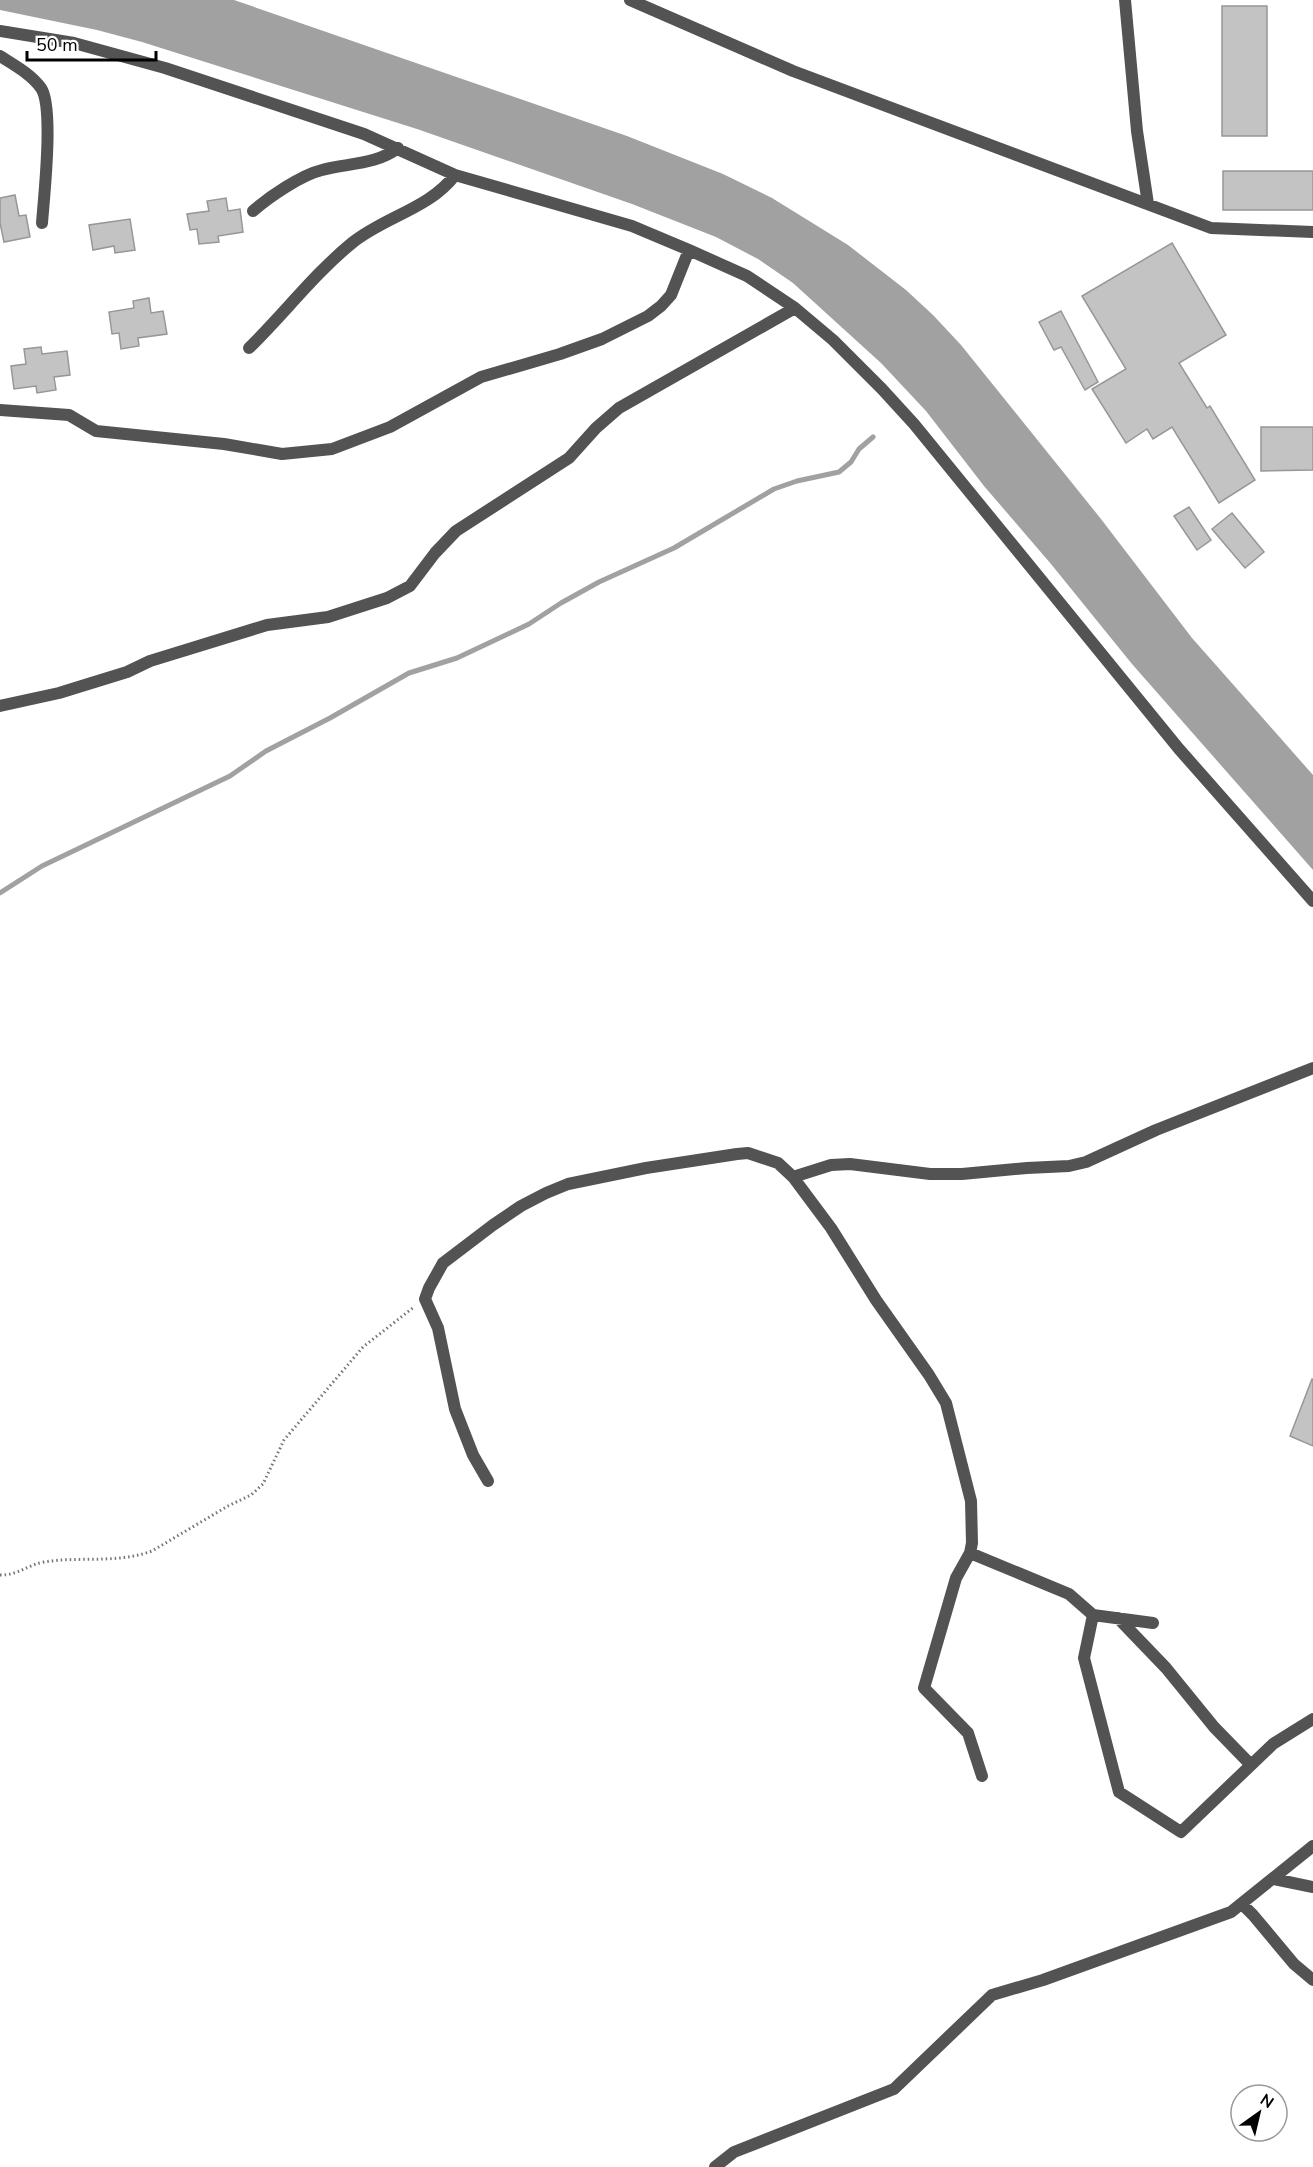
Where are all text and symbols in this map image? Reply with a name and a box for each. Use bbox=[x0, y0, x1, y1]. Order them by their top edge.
scale bar bbox=[27, 24, 156, 62]
text: 50 m bbox=[36, 33, 78, 57]
north arrow bbox=[1229, 2083, 1289, 2143]
text: N bbox=[1256, 2089, 1278, 2114]

